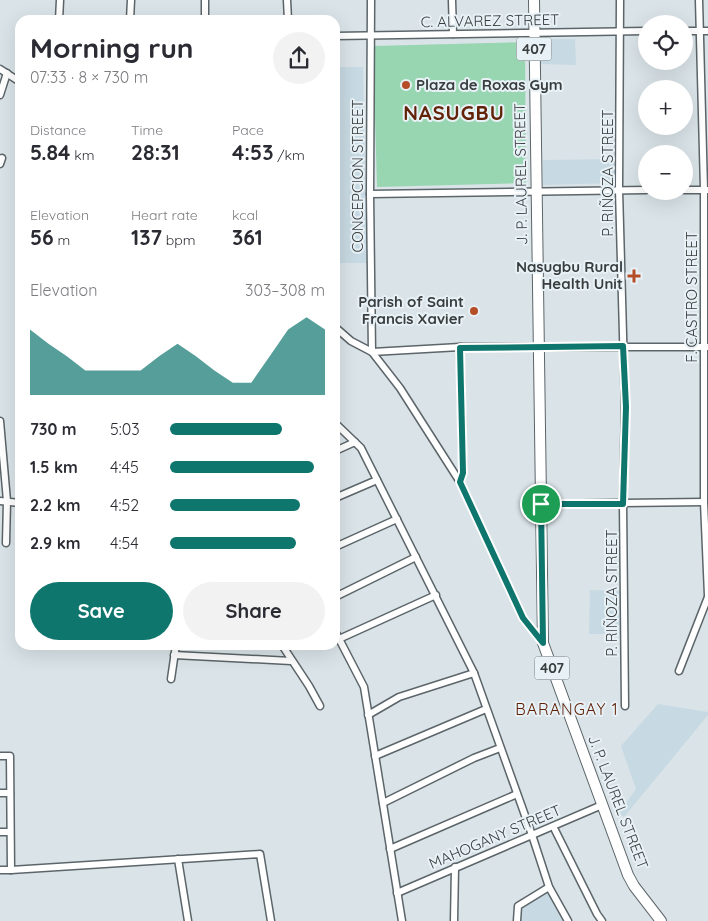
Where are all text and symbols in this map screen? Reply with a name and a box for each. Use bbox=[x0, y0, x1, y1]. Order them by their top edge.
street label: C. ALVAREZ STREET bbox=[420, 10, 559, 31]
map controls bbox=[638, 15, 693, 200]
button: locate bbox=[638, 15, 693, 70]
text: Morning run bbox=[30, 30, 194, 65]
button: share bbox=[273, 32, 325, 84]
road number: 407 bbox=[516, 38, 552, 61]
text: 07:33 · 8 × 730 m bbox=[30, 67, 148, 87]
place label: Plaza de Roxas Gym bbox=[416, 75, 563, 94]
marker: Plaza de Roxas Gym bbox=[400, 79, 412, 91]
button: + bbox=[638, 80, 693, 135]
street label: CONCEPCION STREET bbox=[348, 99, 367, 253]
district label: NASUGBU bbox=[403, 100, 505, 125]
street label: J. P. LAUREL STREET bbox=[510, 103, 531, 245]
street label: P. RIÑOZA STREET bbox=[598, 109, 617, 237]
text: Distance bbox=[30, 121, 86, 139]
text: Time bbox=[131, 121, 163, 139]
text: Pace bbox=[232, 121, 264, 139]
text: 5.84 bbox=[30, 139, 70, 165]
text: 28:31 bbox=[131, 139, 180, 165]
text: 4:53 bbox=[232, 139, 273, 165]
button: − bbox=[638, 145, 693, 200]
text: km bbox=[70, 146, 94, 164]
text: /km bbox=[273, 146, 305, 164]
text: Elevation bbox=[30, 206, 89, 224]
text: Heart rate bbox=[131, 206, 198, 224]
text: kcal bbox=[232, 206, 258, 224]
text: 56 bbox=[30, 224, 54, 250]
text: 137 bbox=[131, 224, 162, 250]
text: 361 bbox=[232, 224, 263, 250]
text: m bbox=[54, 231, 70, 249]
text: bpm bbox=[162, 231, 196, 249]
street label: F. CASTRO STREET bbox=[682, 231, 701, 363]
place label: Nasugbu Rural Health Unit bbox=[516, 257, 623, 293]
marker: Nasugbu Rural Health Unit bbox=[627, 269, 641, 283]
text: Elevation bbox=[30, 280, 97, 300]
text: 303–308 m bbox=[245, 280, 325, 300]
place label: Parish of Saint Francis Xavier bbox=[358, 292, 464, 328]
marker: Parish of Saint Francis Xavier bbox=[468, 305, 480, 317]
text: 730 m bbox=[30, 419, 76, 439]
text: 5:03 bbox=[110, 419, 140, 439]
text: 1.5 km bbox=[30, 457, 78, 477]
text: 4:45 bbox=[110, 457, 139, 477]
pin bbox=[520, 483, 562, 525]
icon: arrive bbox=[527, 490, 555, 518]
text: 2.2 km bbox=[30, 495, 81, 515]
text: 4:52 bbox=[110, 495, 139, 515]
street label: P. RIÑOZA STREET bbox=[602, 529, 621, 657]
text: 2.9 km bbox=[30, 533, 81, 553]
text: 4:54 bbox=[110, 533, 139, 553]
button: Save bbox=[30, 582, 173, 640]
button: Share bbox=[183, 582, 325, 640]
road number: 407 bbox=[534, 656, 570, 680]
district label: BARANGAY 1 bbox=[515, 699, 619, 719]
street label: J. P. LAUREL STREET bbox=[584, 732, 653, 872]
street label: MAHOGANY STREET bbox=[426, 800, 564, 873]

